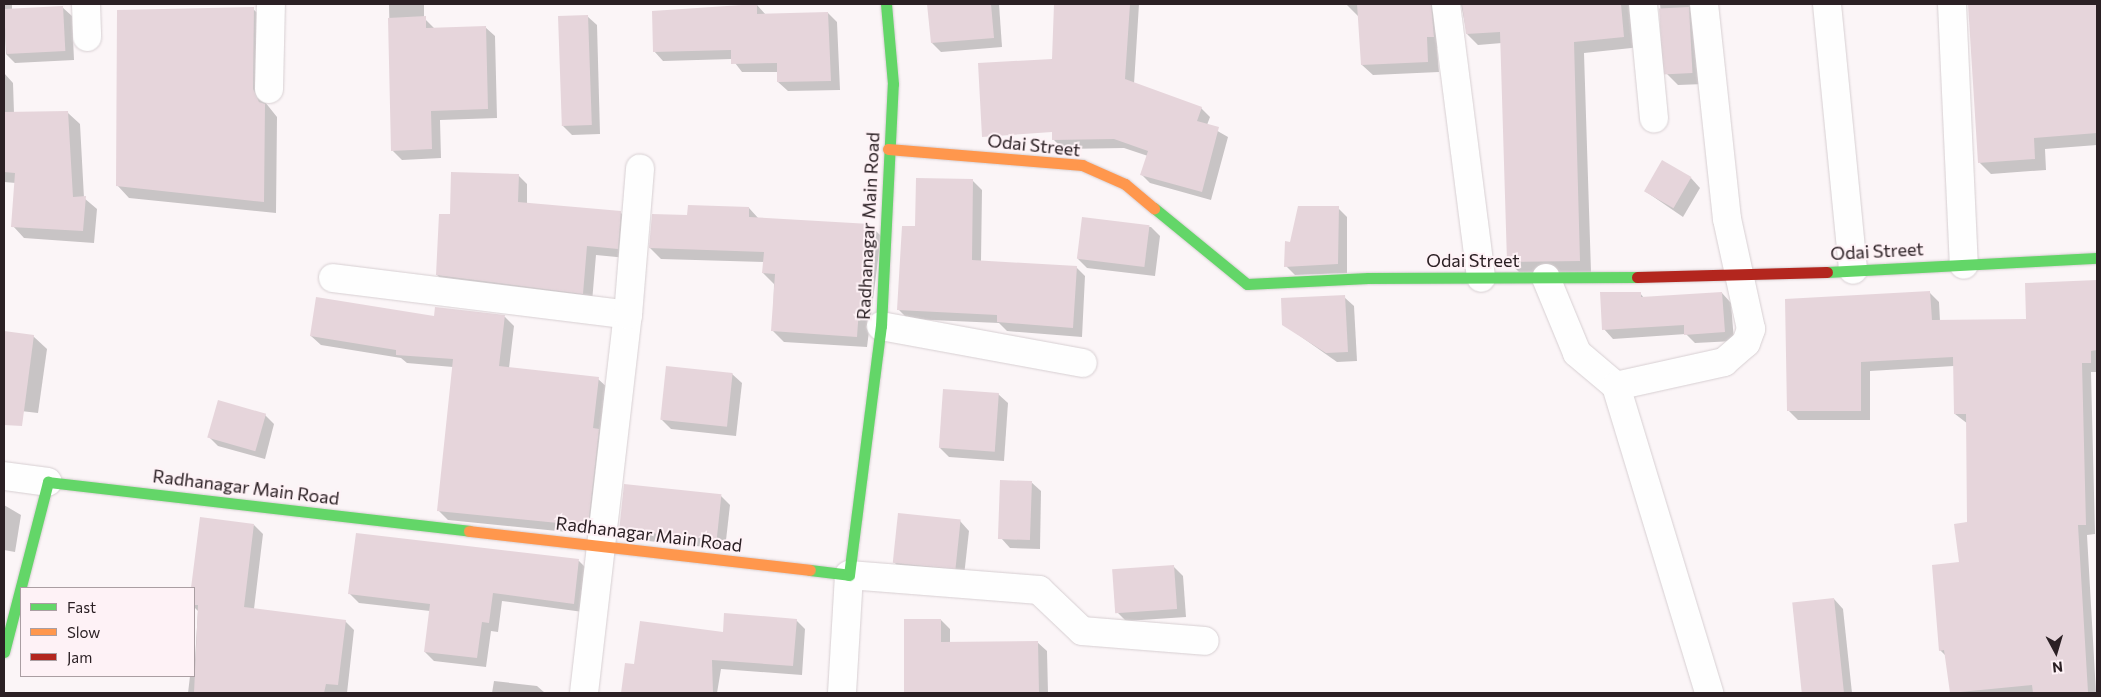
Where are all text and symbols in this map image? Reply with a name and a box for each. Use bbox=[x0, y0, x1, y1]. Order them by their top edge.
street label: Odai Street bbox=[986, 129, 1082, 161]
street label: Radhanagar Main Road bbox=[852, 132, 884, 320]
street label: Odai Street bbox=[1830, 238, 1924, 264]
street label: Odai Street bbox=[1426, 249, 1520, 271]
street label: Radhanagar Main Road bbox=[151, 465, 341, 509]
street label: Radhanagar Main Road bbox=[554, 512, 744, 556]
legend bbox=[20, 587, 195, 677]
text: Fast bbox=[67, 598, 96, 616]
text: Slow bbox=[67, 623, 100, 641]
north arrow bbox=[2031, 627, 2081, 677]
text: Jam bbox=[67, 648, 92, 666]
text: N bbox=[2052, 658, 2064, 676]

